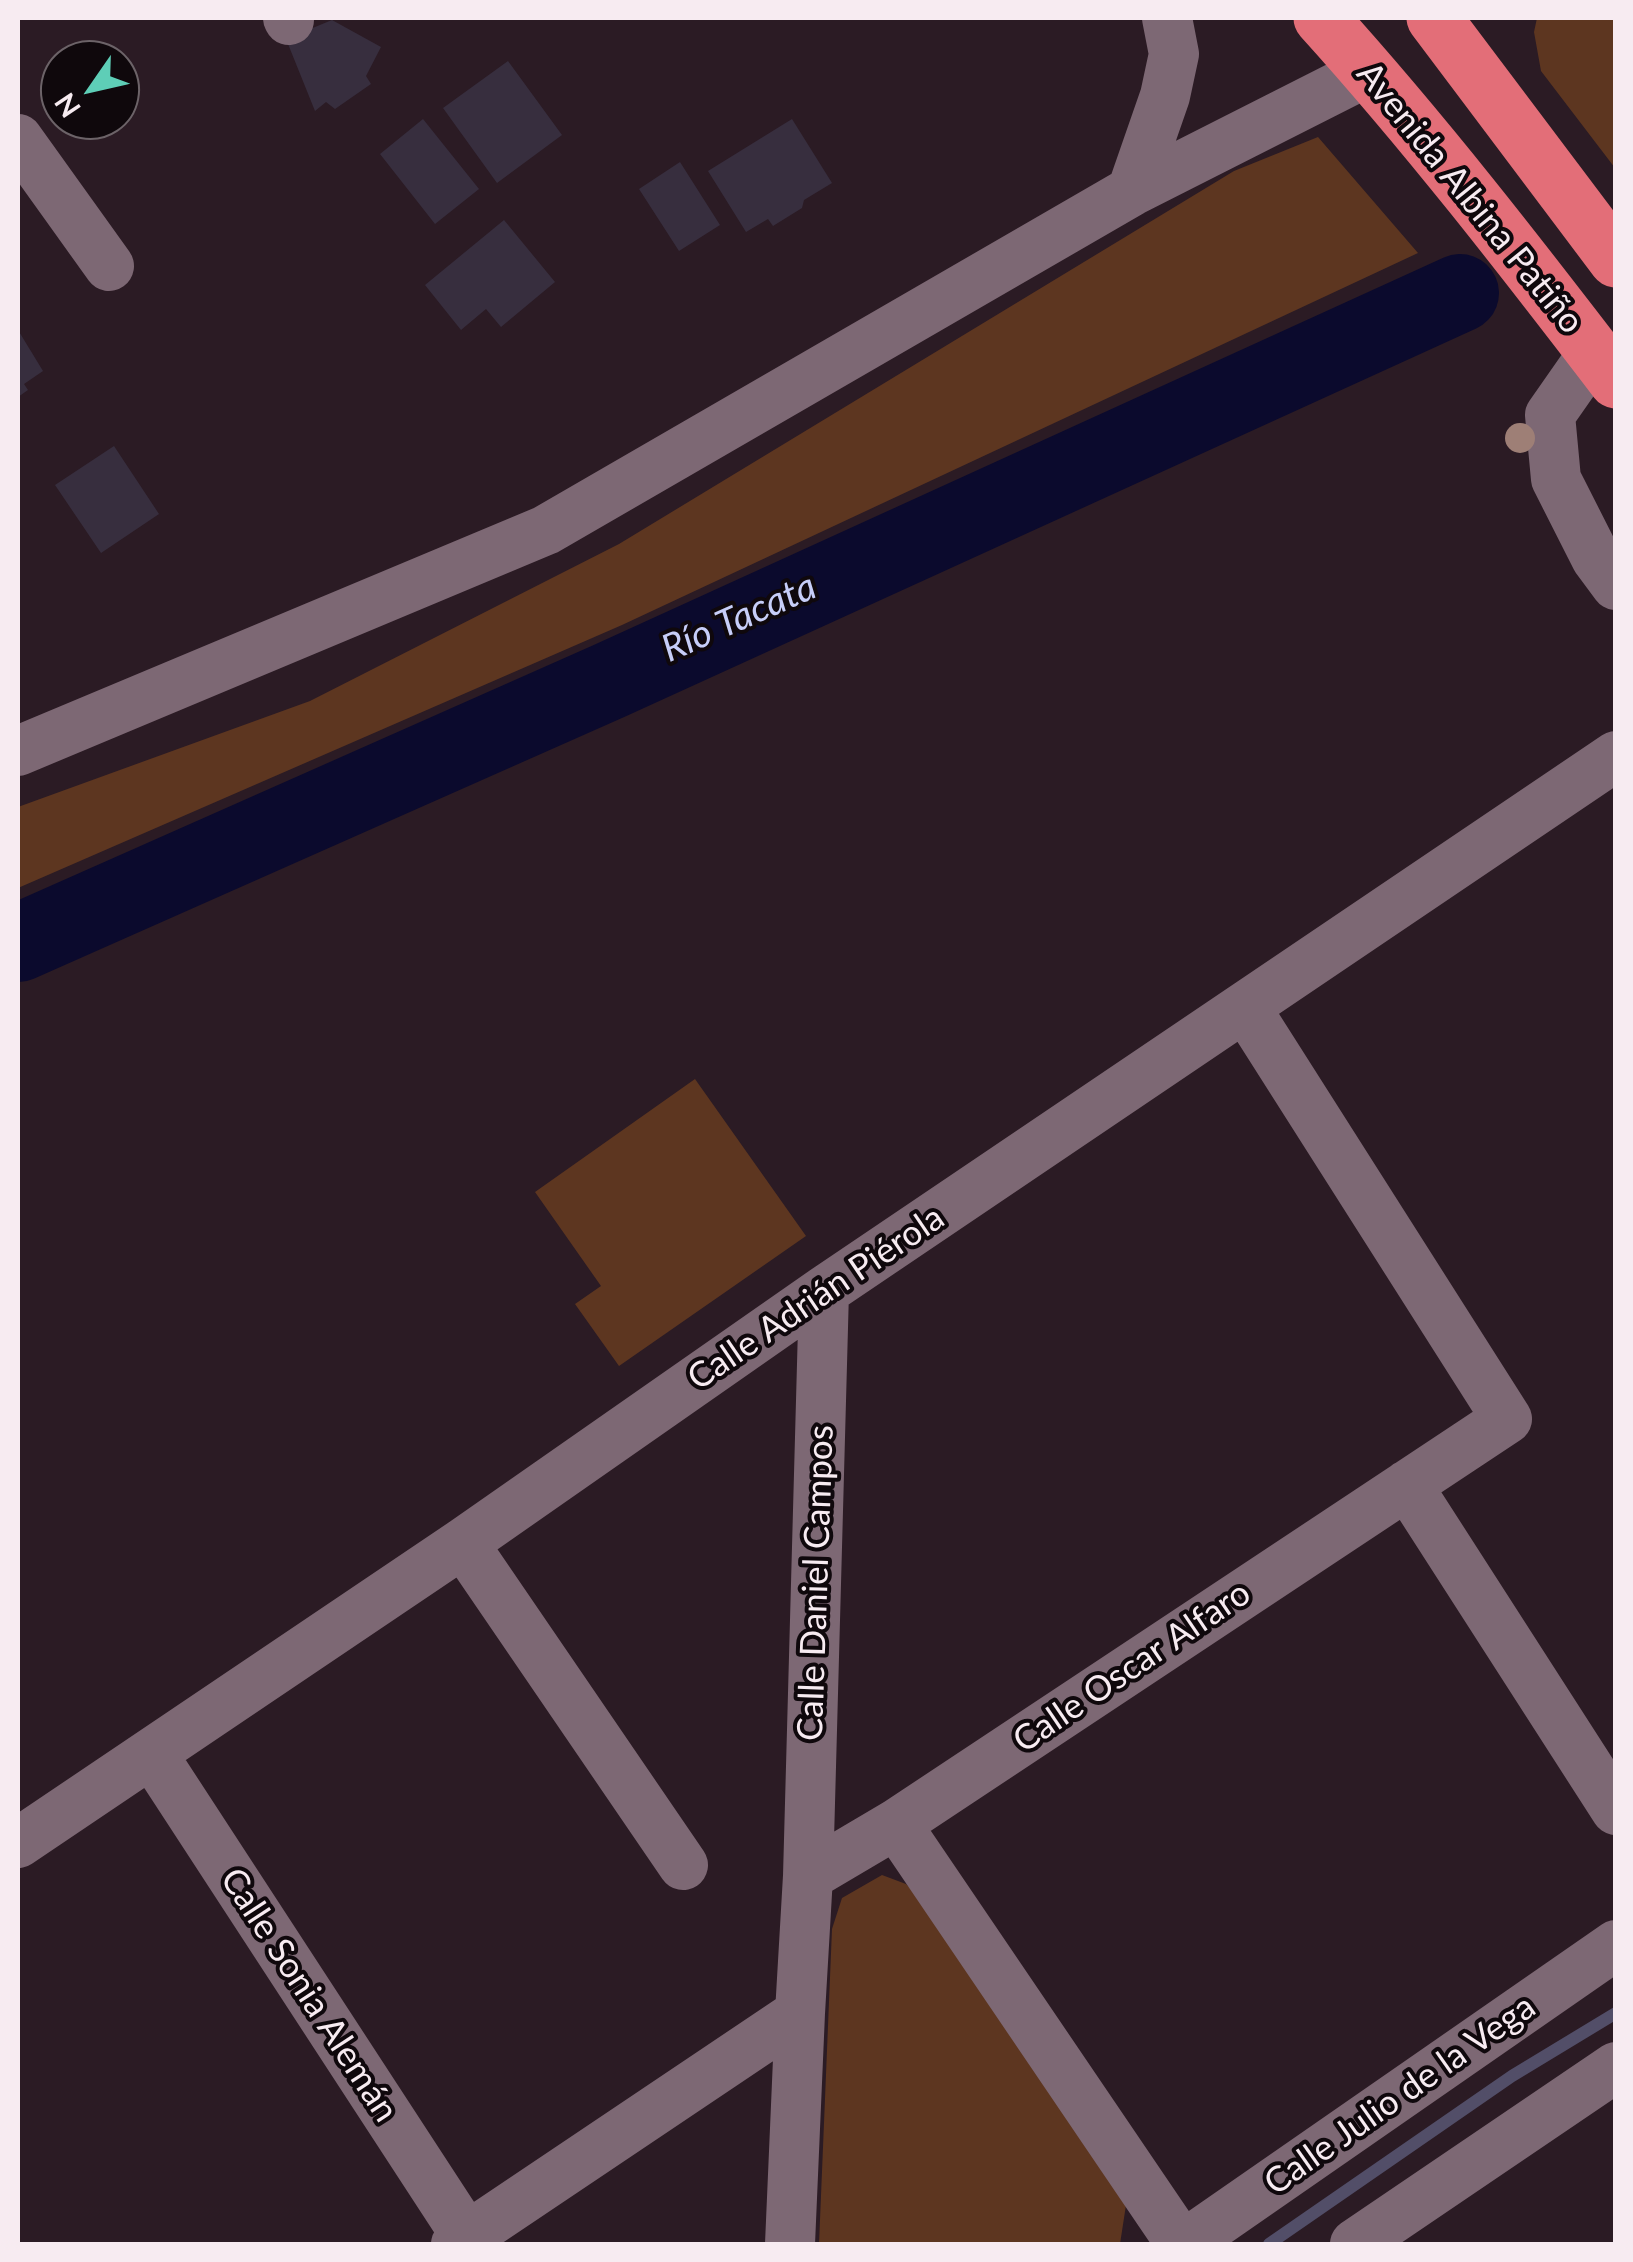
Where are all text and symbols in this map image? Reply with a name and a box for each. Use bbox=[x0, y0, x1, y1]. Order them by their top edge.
north arrow bbox=[40, 40, 140, 140]
street label: Avenida Albina Patiño bbox=[1348, 54, 1592, 342]
text: N bbox=[47, 87, 87, 124]
water label: Río Tacata bbox=[655, 564, 823, 672]
street label: Calle Adrián Piérola bbox=[680, 1197, 952, 1399]
street label: Calle Daniel Campos bbox=[789, 1424, 843, 1742]
street label: Calle Oscar Alfaro bbox=[1006, 1572, 1258, 1762]
street label: Calle Sonia Alemán bbox=[211, 1860, 407, 2130]
street label: Calle Julio de la Vega bbox=[1257, 1986, 1543, 2204]

